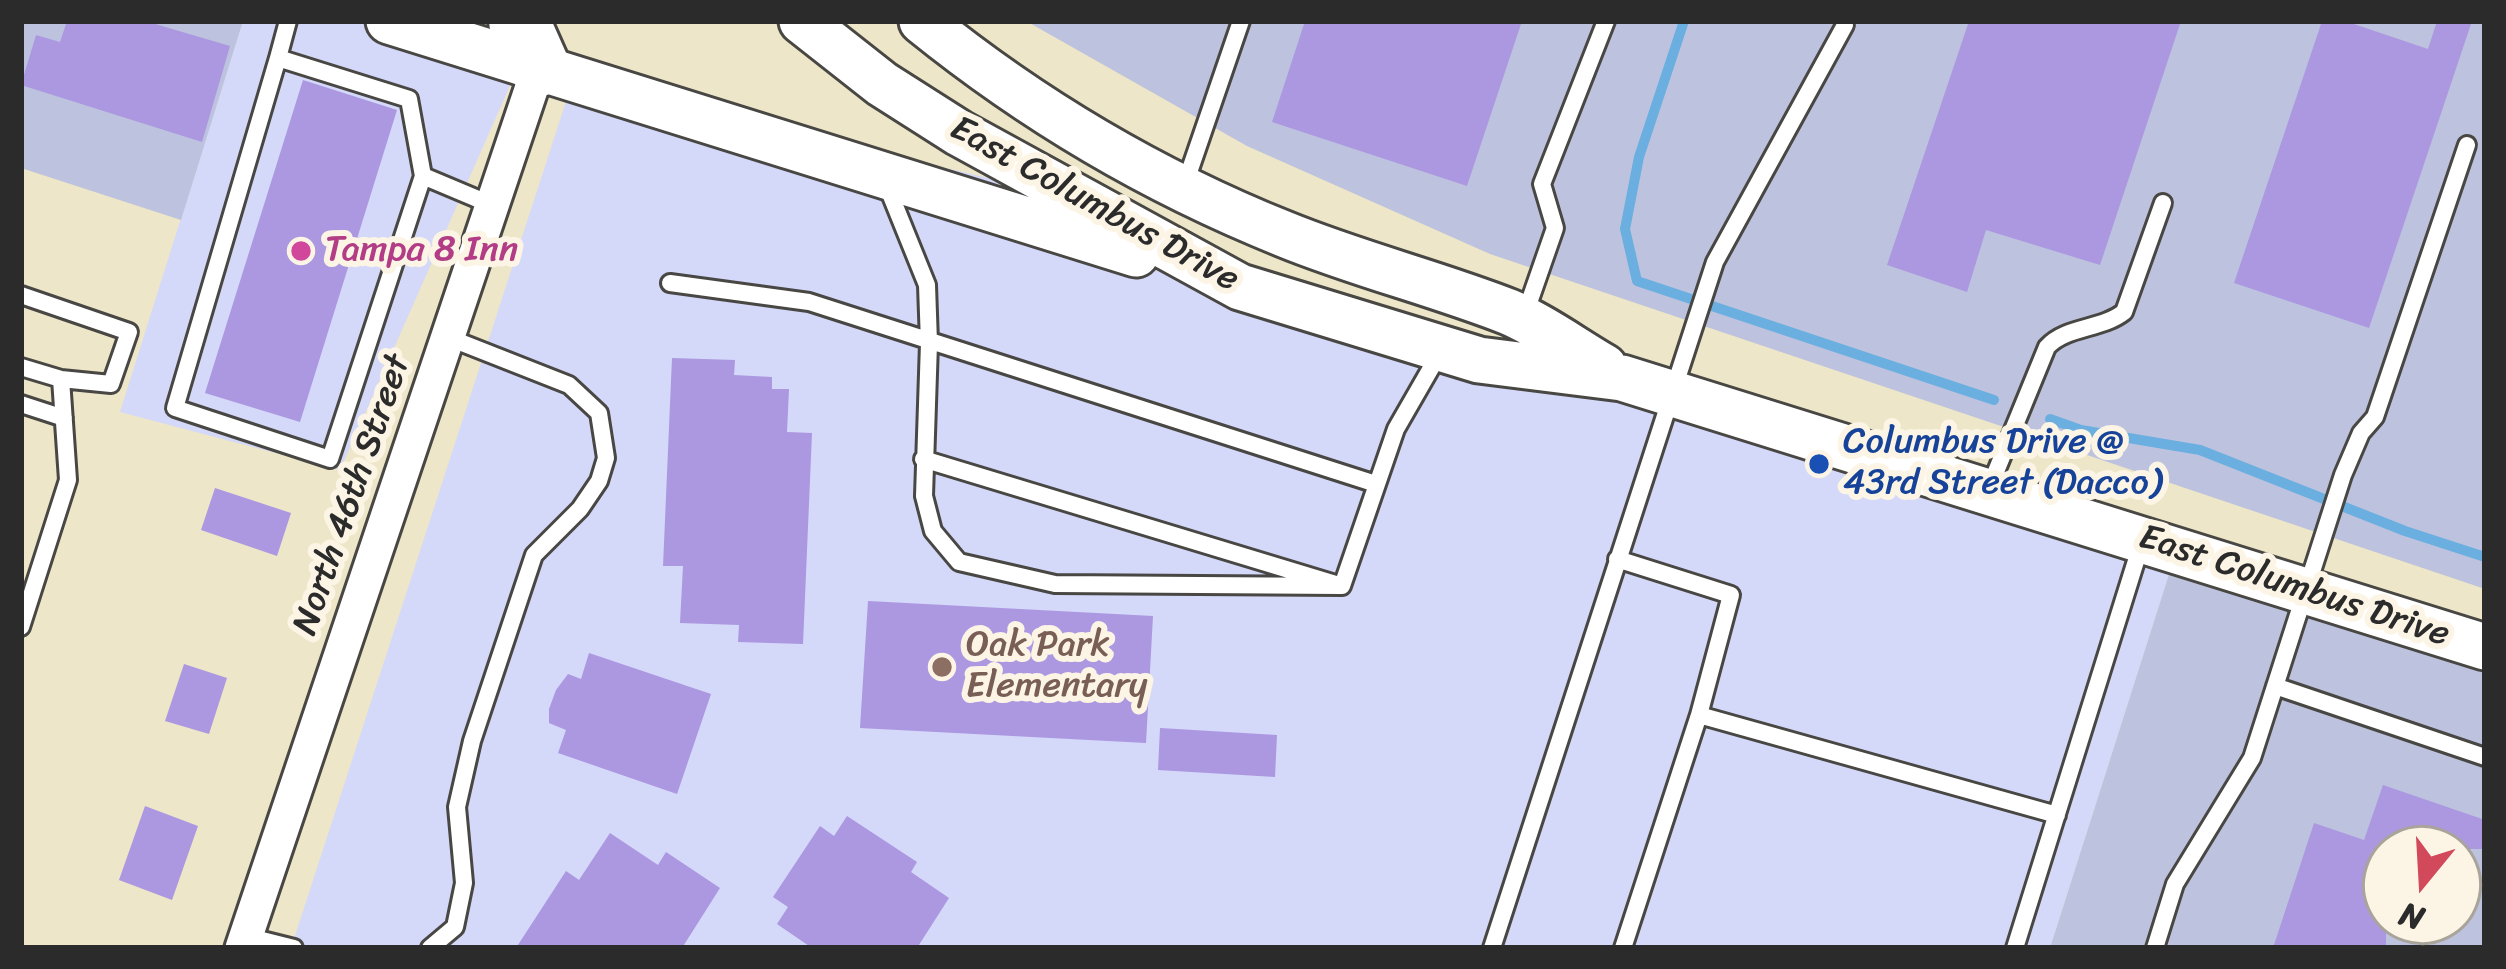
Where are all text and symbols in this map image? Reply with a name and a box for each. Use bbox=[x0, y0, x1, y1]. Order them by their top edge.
street label: East Columbus Drive bbox=[942, 108, 1246, 302]
place label: Tampa 8 Inn bbox=[325, 229, 518, 273]
marker: Tampa 8 Inn bbox=[288, 238, 314, 264]
street label: North 46th Street bbox=[285, 349, 421, 641]
place label: Columbus Drive @ 43rd Street (Dacco) bbox=[1843, 421, 2162, 506]
marker: Columbus Drive @ 43rd Street (Dacco) bbox=[1806, 451, 1832, 477]
street label: East Columbus Drive bbox=[2133, 516, 2455, 658]
place label: Oak Park Elementary bbox=[966, 624, 1147, 709]
marker: Oak Park Elementary bbox=[929, 654, 955, 680]
north arrow bbox=[2362, 825, 2482, 945]
text: N bbox=[2392, 885, 2432, 947]

